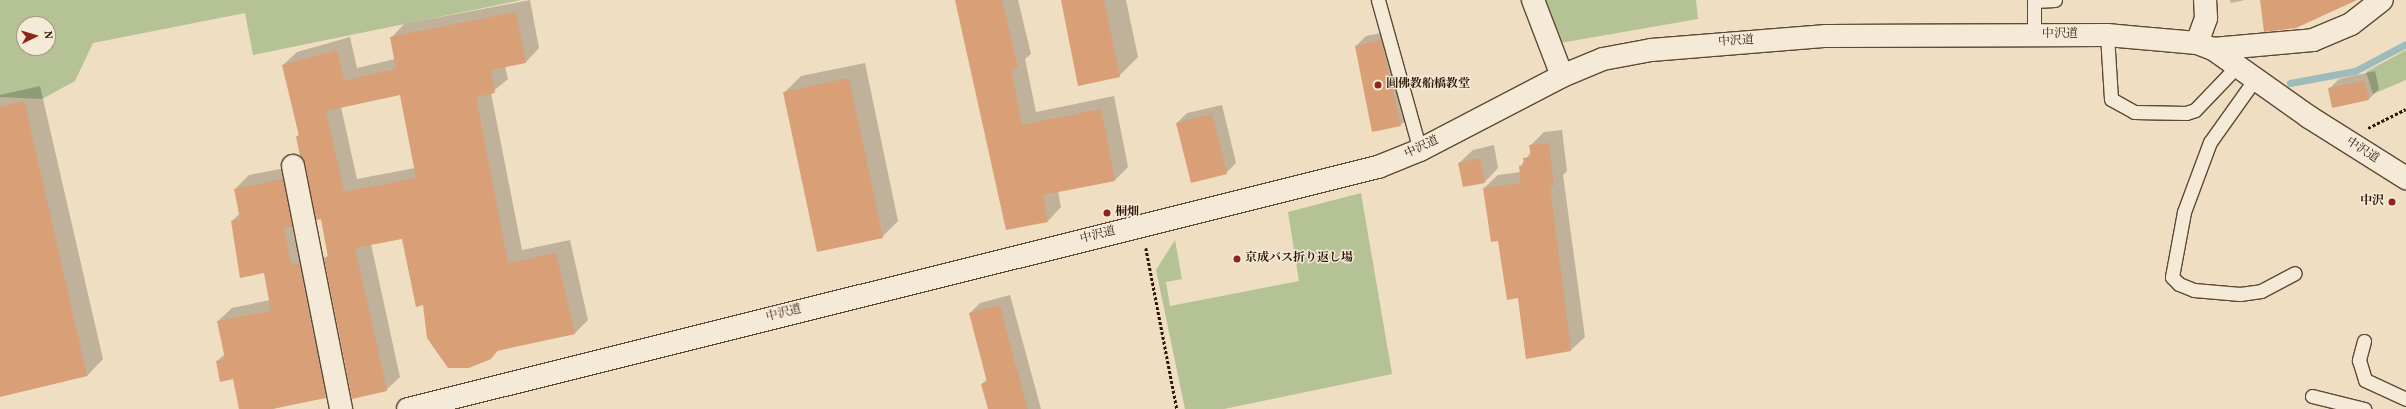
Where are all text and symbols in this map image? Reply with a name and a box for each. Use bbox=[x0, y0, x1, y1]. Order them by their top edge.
north arrow bbox=[16, 16, 56, 56]
street label: 中沢道 bbox=[2042, 28, 2078, 42]
text: N bbox=[40, 30, 55, 40]
street label: 中沢道 bbox=[1718, 34, 1754, 50]
place label: 圓佛教船橋教堂 bbox=[1386, 78, 1470, 92]
marker: 圓佛教船橋教堂 bbox=[1373, 80, 1383, 90]
street label: 中沢道 bbox=[1403, 134, 1441, 162]
street label: 中沢道 bbox=[2343, 135, 2381, 167]
place label: 中沢 bbox=[2360, 195, 2384, 209]
marker: 中沢 bbox=[2387, 197, 2397, 207]
place label: 桐畑 bbox=[1115, 206, 1139, 220]
marker: 桐畑 bbox=[1102, 208, 1112, 218]
street label: 中沢道 bbox=[1079, 225, 1117, 247]
place label: 京成バス折り返し場 bbox=[1245, 252, 1353, 266]
marker: 京成バス折り返し場 bbox=[1232, 254, 1242, 264]
street label: 中沢道 bbox=[765, 303, 803, 325]

